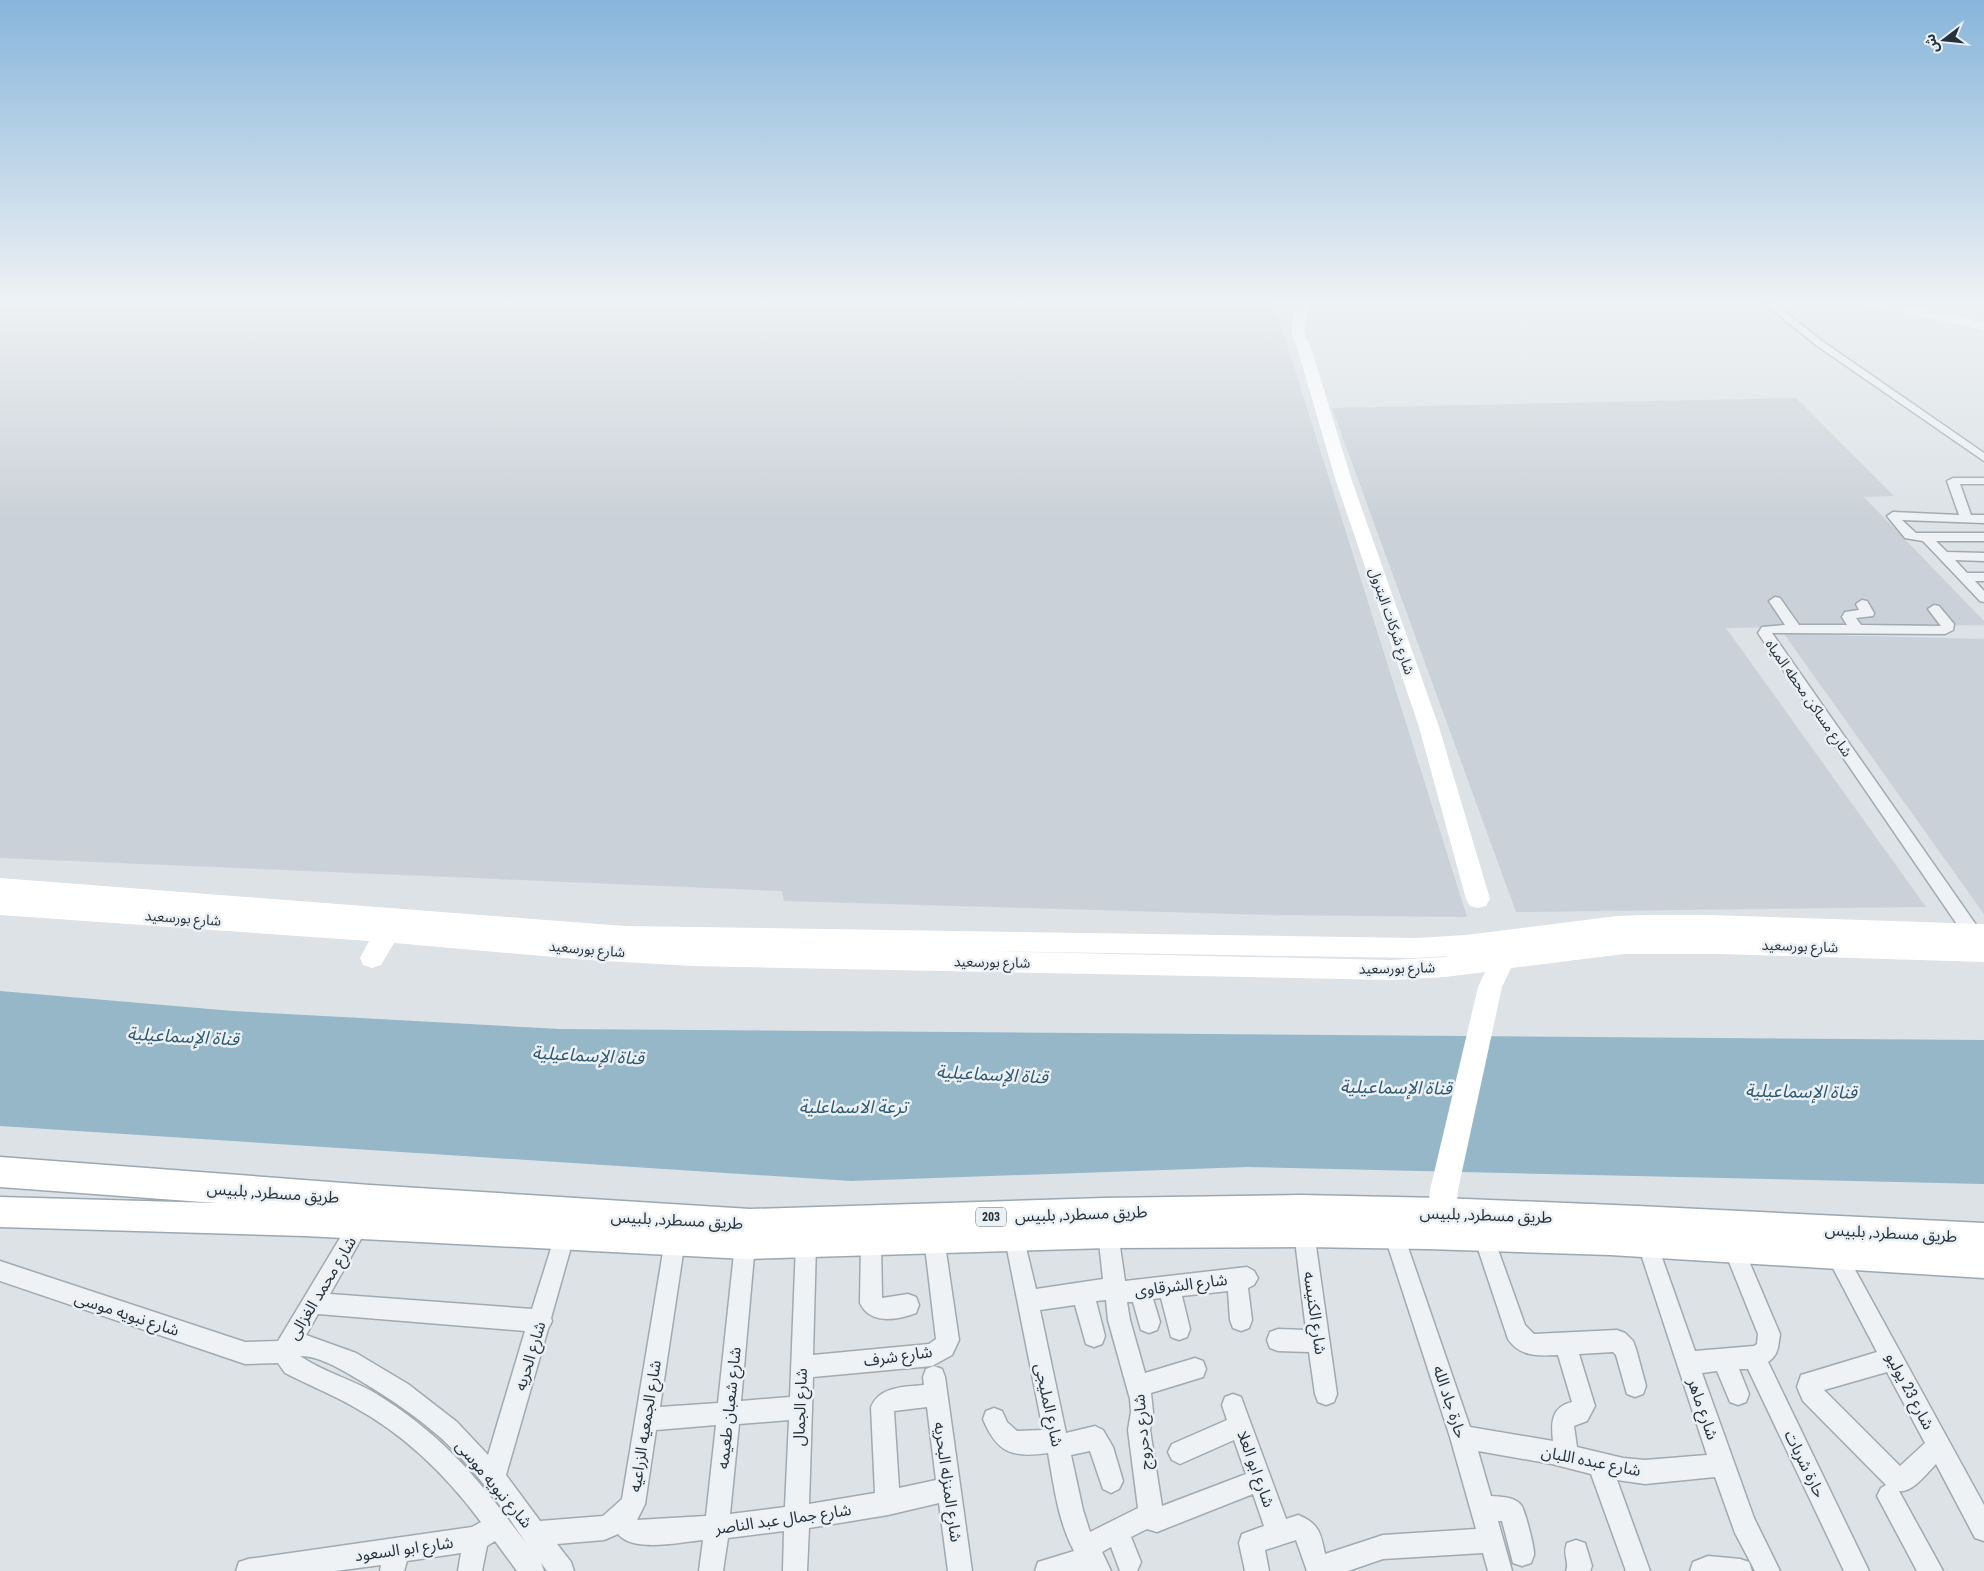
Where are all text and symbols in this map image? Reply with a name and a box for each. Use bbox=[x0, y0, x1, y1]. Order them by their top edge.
north arrow bbox=[1919, 15, 1969, 65]
text: ش bbox=[1921, 32, 1942, 55]
street label: شارع شركات البترول bbox=[1363, 565, 1418, 678]
street label: شارع مساكن محطه المياه bbox=[1760, 636, 1856, 761]
street label: شارع بورسعيد bbox=[144, 907, 222, 932]
street label: شارع بورسعيد bbox=[1761, 937, 1839, 958]
street label: شارع بورسعيد bbox=[548, 938, 626, 963]
street label: شارع بورسعيد bbox=[954, 953, 1030, 974]
street label: شارع بورسعيد bbox=[1359, 959, 1435, 980]
water label: قناة الإسماعيلية bbox=[126, 1023, 241, 1051]
water label: قناة الإسماعيلية bbox=[531, 1042, 646, 1070]
water label: قناة الإسماعيلية bbox=[935, 1061, 1050, 1089]
water label: قناة الإسماعيلية bbox=[1340, 1076, 1454, 1100]
water label: قناة الإسماعيلية bbox=[1745, 1080, 1859, 1104]
water label: ترعة الاسماعلية bbox=[799, 1096, 910, 1118]
street label: طريق مسطرد, بلبيس bbox=[206, 1179, 340, 1208]
street label: طريق مسطرد, بلبيس bbox=[1014, 1202, 1148, 1227]
street label: طريق مسطرد, بلبيس bbox=[1419, 1203, 1553, 1228]
street label: طريق مسطرد, بلبيس bbox=[610, 1207, 744, 1234]
road number: 203 bbox=[976, 1208, 1006, 1226]
street label: طريق مسطرد, بلبيس bbox=[1824, 1220, 1958, 1247]
street label: شارع محمد الغزالى bbox=[284, 1233, 363, 1345]
street label: شارع الشرقاوى bbox=[1133, 1270, 1229, 1303]
street label: شارع الكنيسه bbox=[1297, 1270, 1330, 1356]
street label: شارع نبويه موسى bbox=[71, 1288, 182, 1343]
street label: شارع الحريه bbox=[510, 1319, 552, 1394]
street label: شارع شرف bbox=[863, 1342, 934, 1373]
street label: شارع شعبان طعيمه bbox=[713, 1346, 748, 1470]
street label: شارع 23 يوليو bbox=[1879, 1349, 1938, 1434]
street label: شارع الجمعيه الزراعيه bbox=[625, 1359, 668, 1494]
street label: شارع المليجى bbox=[1028, 1362, 1067, 1449]
street label: حارة جاد الله bbox=[1429, 1363, 1471, 1441]
street label: شارع الجمال bbox=[789, 1368, 814, 1446]
street label: شارع ماهر bbox=[1681, 1375, 1722, 1443]
street label: شارع دحروج bbox=[1129, 1393, 1158, 1470]
street label: شارع المنزله البحريه bbox=[927, 1421, 966, 1544]
street label: حارة شربات bbox=[1781, 1427, 1829, 1501]
street label: شارع ابو العلا bbox=[1231, 1428, 1279, 1511]
street label: شارع نبويه موسى bbox=[449, 1436, 536, 1534]
street label: شارع عبده اللبان bbox=[1539, 1442, 1642, 1483]
street label: شارع جمال عبد الناصر bbox=[713, 1500, 853, 1541]
street label: شارع ابو السعود bbox=[354, 1533, 455, 1568]

